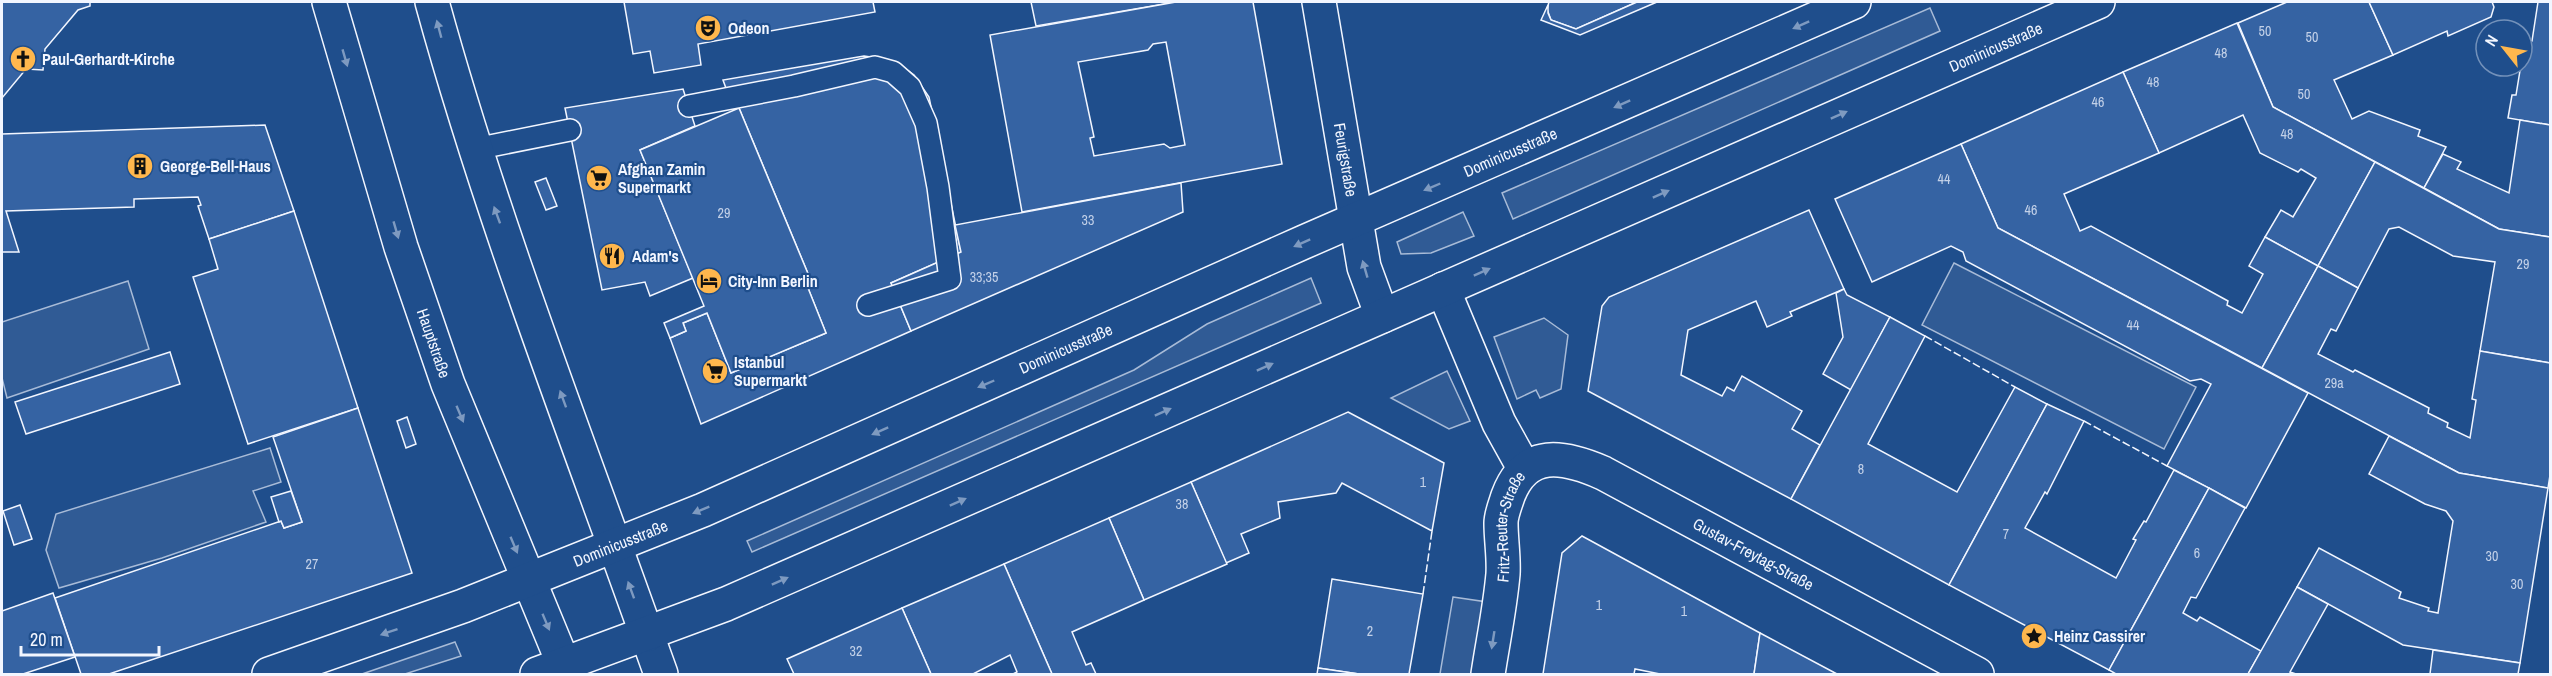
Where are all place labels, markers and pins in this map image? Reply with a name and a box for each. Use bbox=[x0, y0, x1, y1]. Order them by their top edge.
theatre icon: Odeon bbox=[693, 13, 723, 43]
place label: Odeon bbox=[728, 17, 770, 39]
church icon: Paul-Gerhardt-Kirche bbox=[8, 44, 38, 74]
place label: Paul-Gerhardt-Kirche bbox=[42, 48, 175, 70]
building icon: George-Bell-Haus bbox=[125, 151, 155, 181]
place label: George-Bell-Haus bbox=[160, 155, 271, 177]
place label: Afghan Zamin Supermarkt bbox=[618, 158, 705, 198]
supermarket icon: Afghan Zamin Supermarkt bbox=[584, 163, 614, 193]
restaurant icon: Adam's bbox=[597, 241, 627, 271]
place label: Adam's bbox=[632, 245, 679, 267]
hotel icon: City-Inn Berlin bbox=[694, 266, 724, 296]
place label: City-Inn Berlin bbox=[728, 270, 818, 292]
place label: Istanbul Supermarkt bbox=[734, 351, 808, 391]
supermarket icon: Istanbul Supermarkt bbox=[700, 356, 730, 386]
place icon: Heinz Cassirer bbox=[2019, 621, 2049, 651]
place label: Heinz Cassirer bbox=[2054, 625, 2146, 647]

